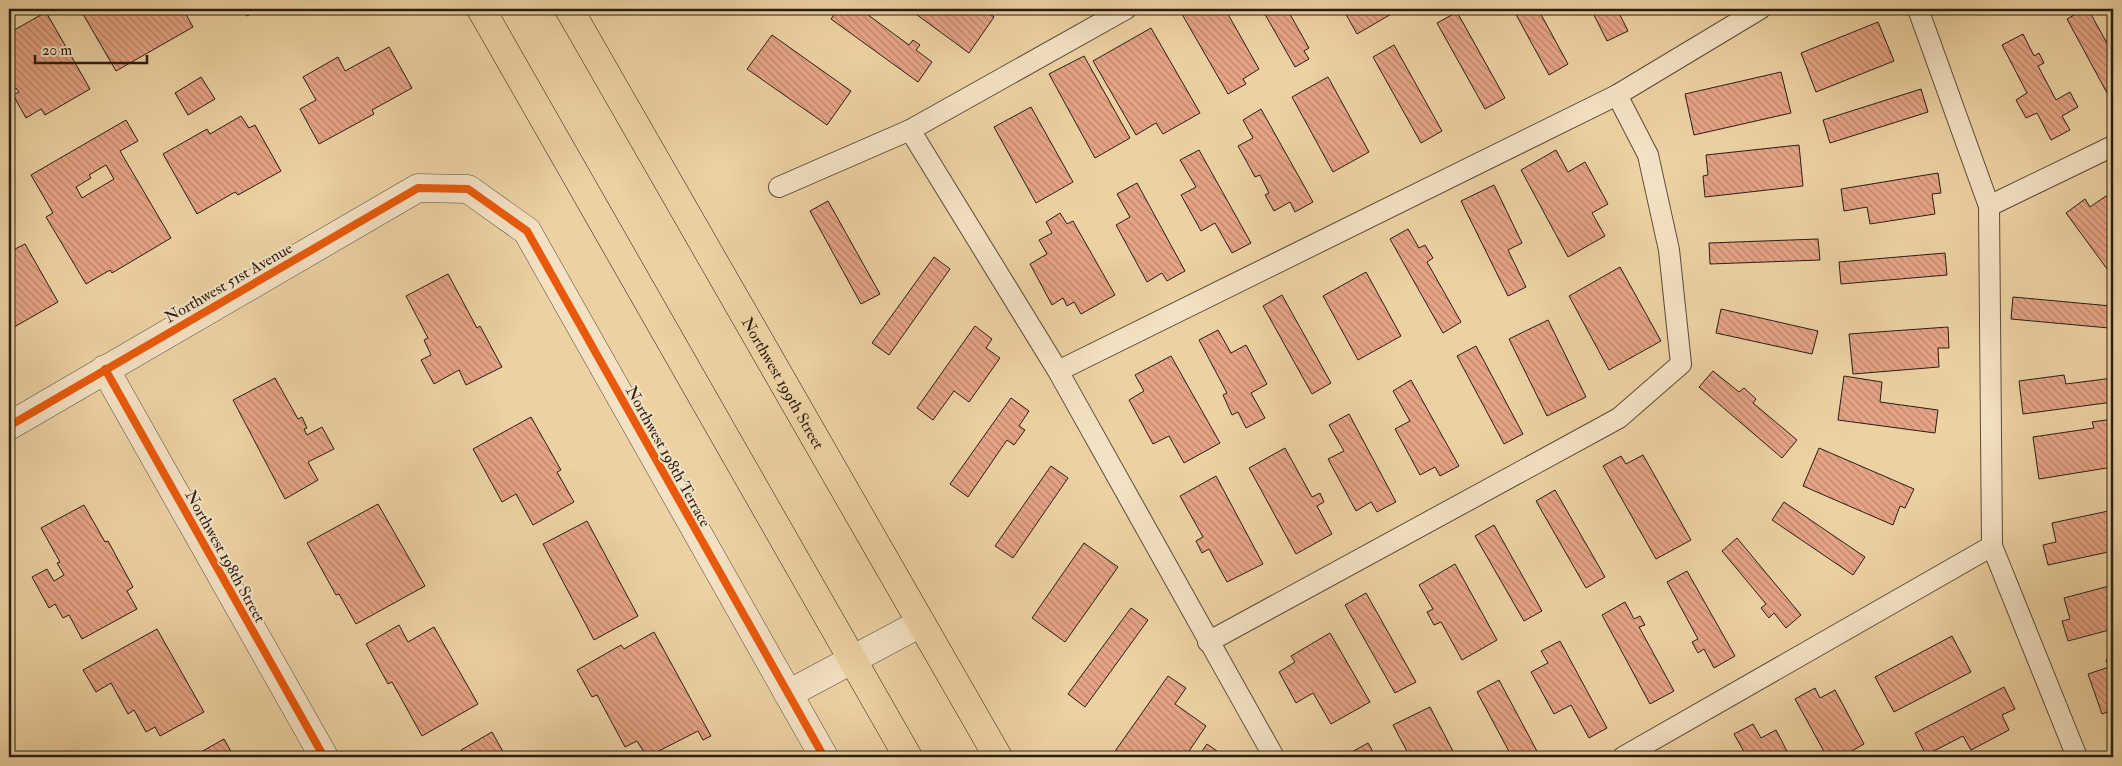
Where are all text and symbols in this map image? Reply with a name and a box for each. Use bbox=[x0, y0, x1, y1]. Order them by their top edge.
scale bar bbox=[35, 32, 148, 64]
text: 20 m bbox=[42, 41, 72, 60]
street label: Northwest 51st Avenue bbox=[161, 238, 296, 328]
street label: Northwest 199th Street bbox=[737, 314, 828, 453]
street label: Northwest 198th Terrace bbox=[621, 383, 715, 531]
street label: Northwest 198th Street bbox=[180, 487, 270, 626]

